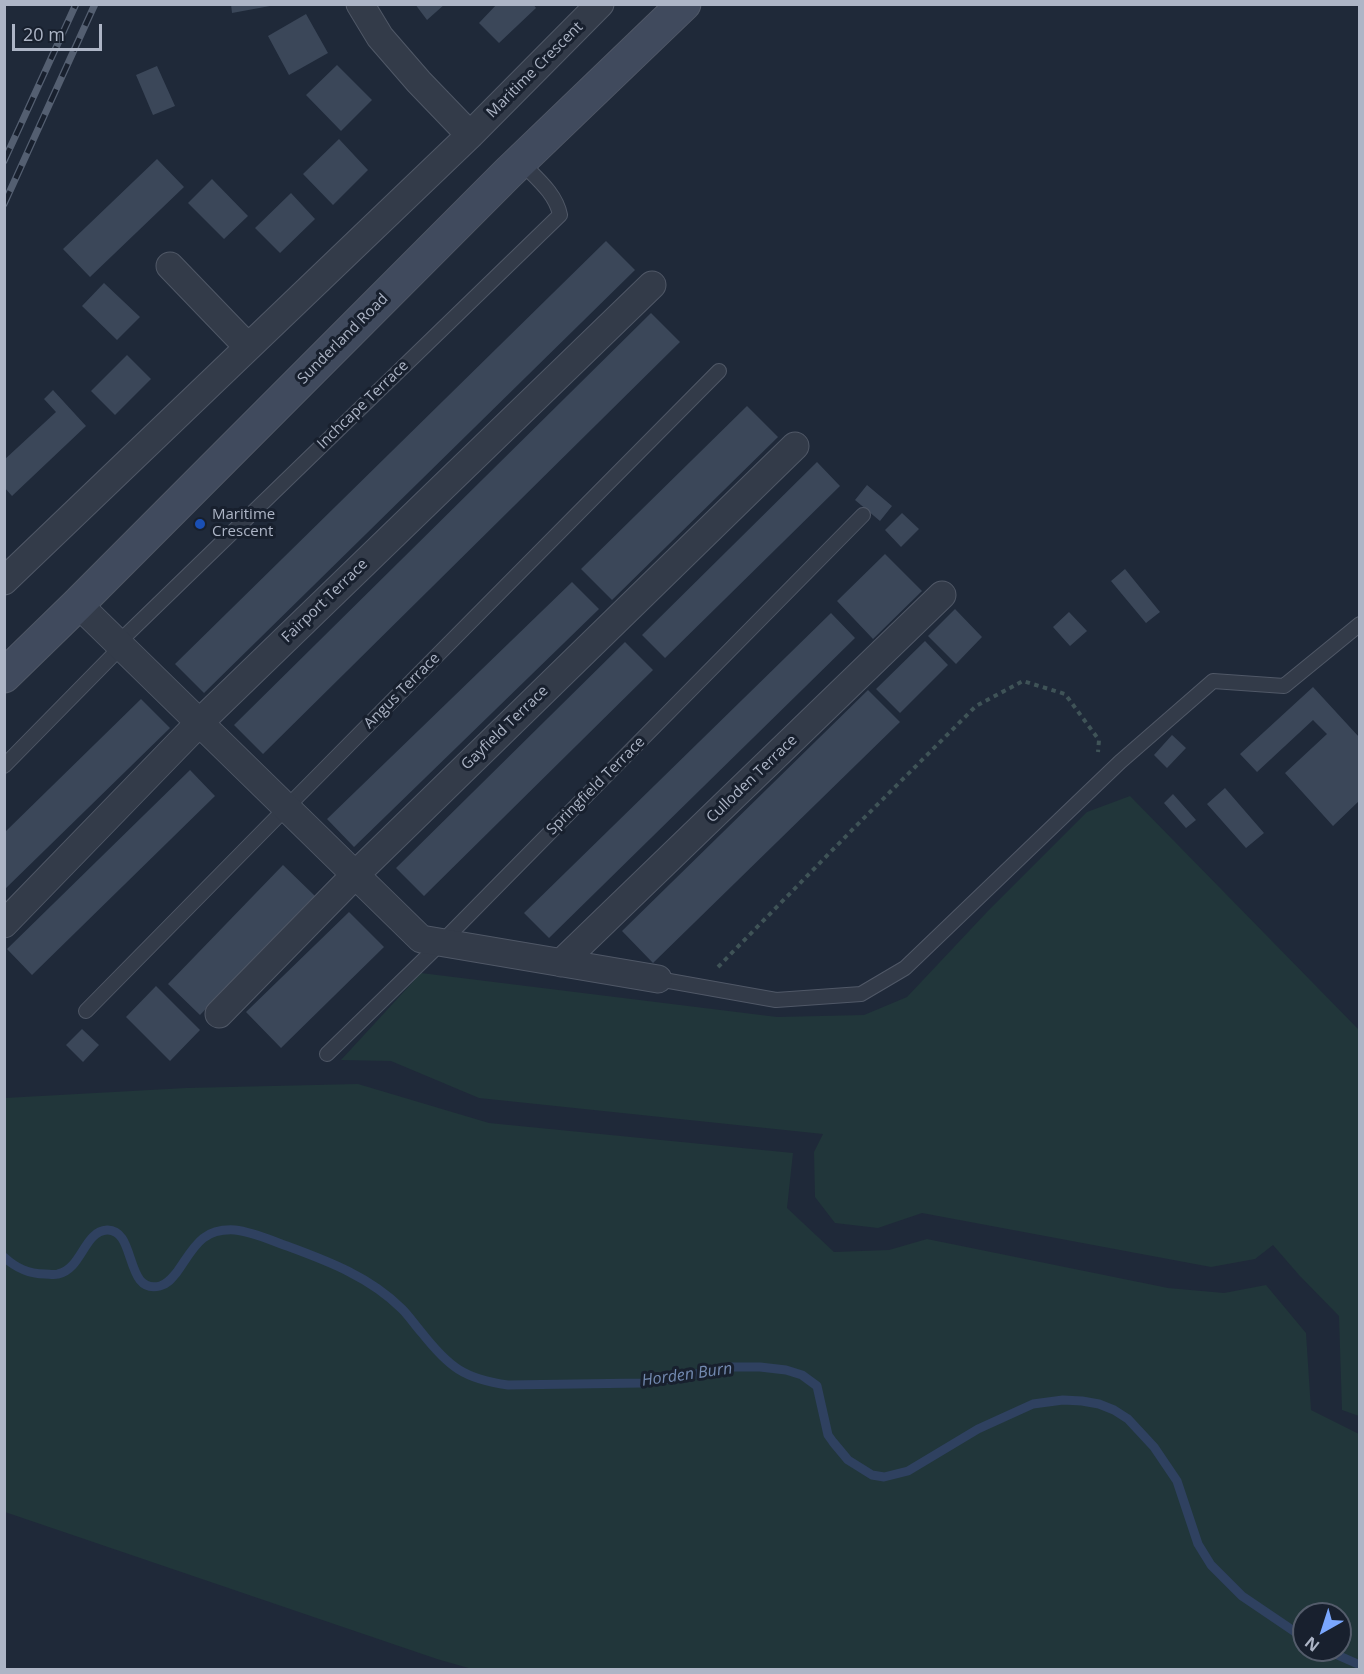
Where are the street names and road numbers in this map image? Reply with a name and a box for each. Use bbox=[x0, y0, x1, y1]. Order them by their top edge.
street label: Maritime Crescent bbox=[483, 18, 587, 122]
street label: Sunderland Road bbox=[294, 290, 392, 388]
street label: Inchcape Terrace bbox=[314, 357, 412, 453]
street label: Fairport Terrace bbox=[278, 555, 372, 647]
street label: Angus Terrace bbox=[360, 649, 444, 733]
street label: Gayfield Terrace bbox=[458, 682, 552, 774]
street label: Culloden Terrace bbox=[703, 731, 801, 827]
street label: Springfield Terrace bbox=[543, 733, 649, 839]

